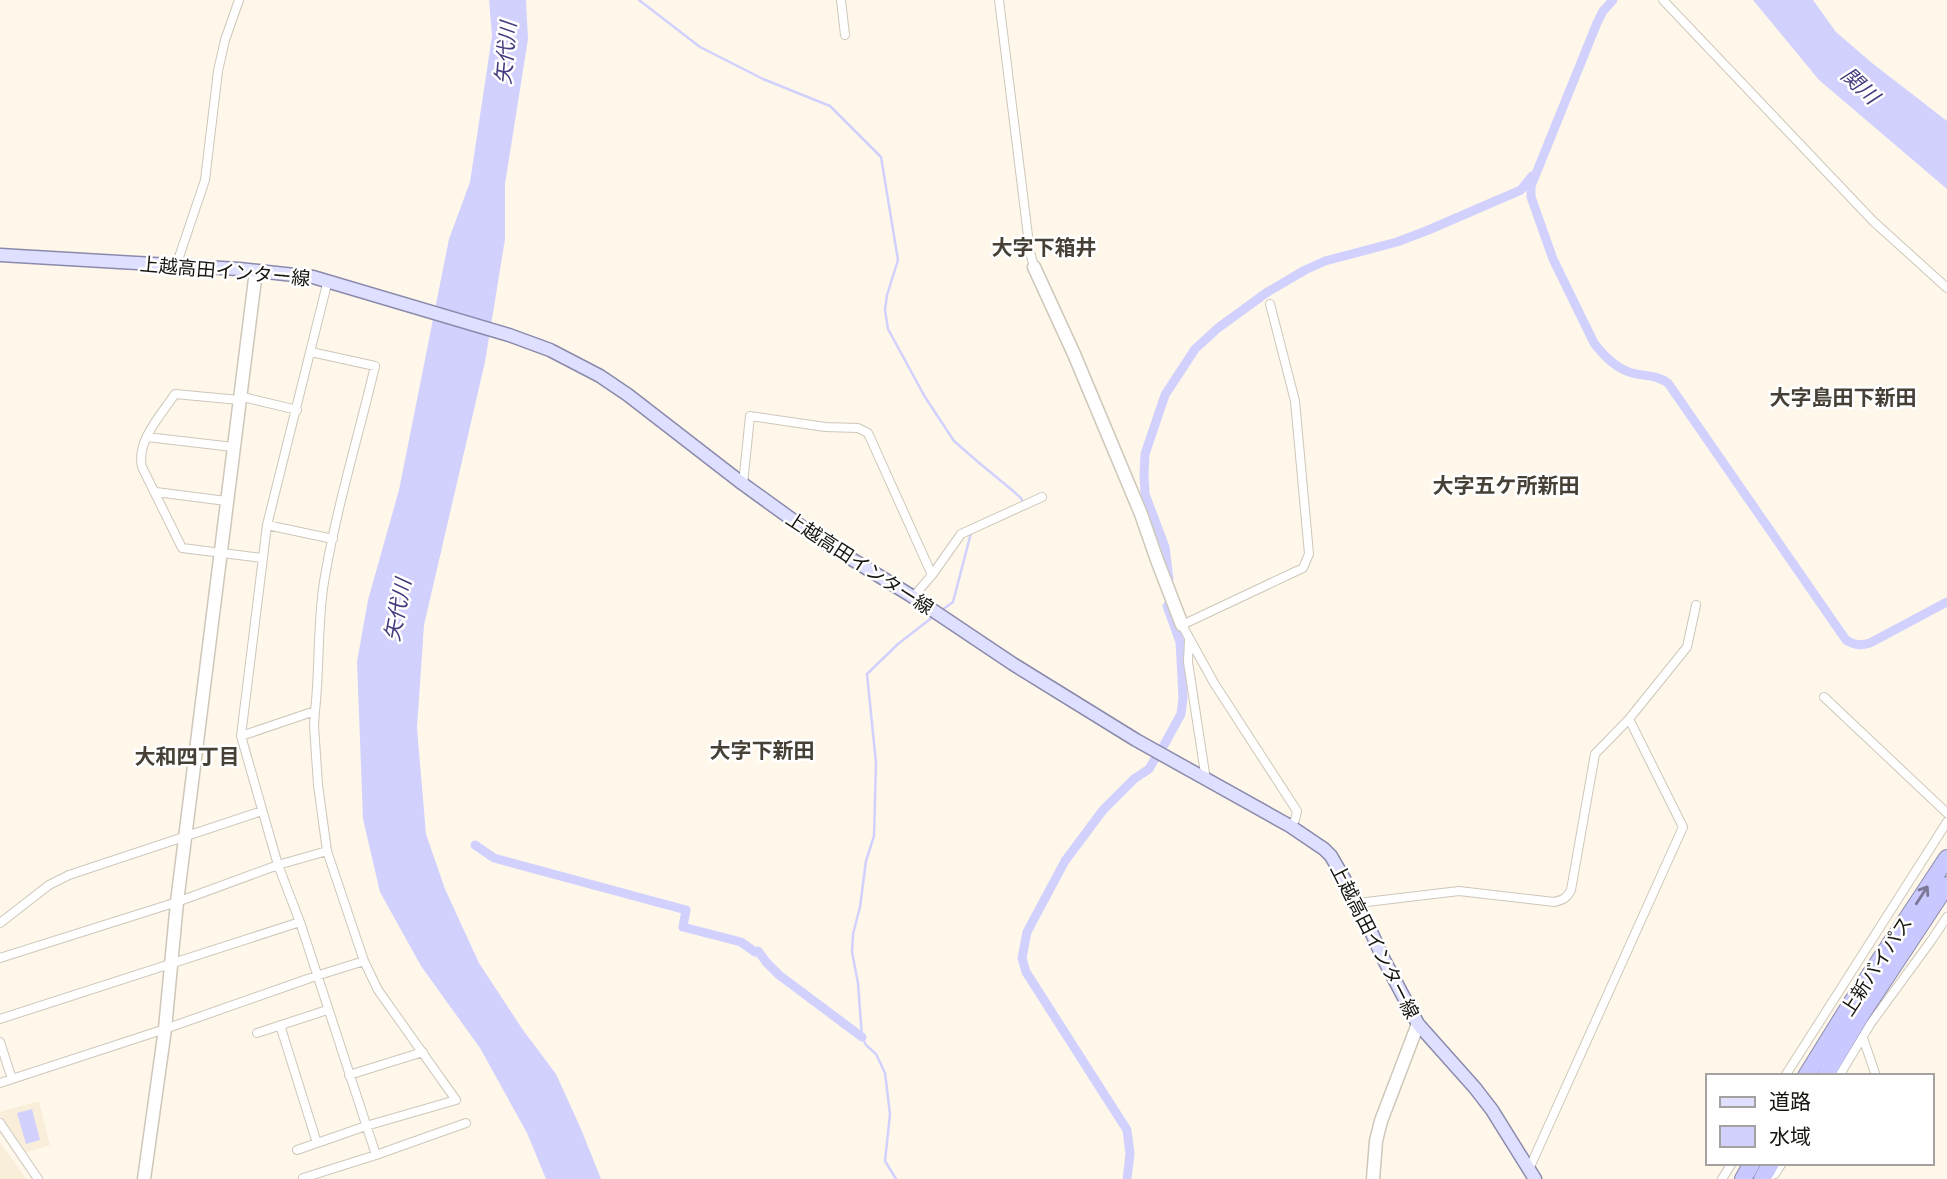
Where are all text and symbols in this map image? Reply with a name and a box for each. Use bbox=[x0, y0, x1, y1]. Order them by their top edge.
water label: 矢代川 bbox=[490, 18, 521, 85]
water label: 関川 bbox=[1836, 62, 1886, 110]
district label: 大字下箱井 bbox=[992, 235, 1097, 260]
street label: 上越高田インター線 bbox=[139, 253, 311, 290]
district label: 大字島田下新田 bbox=[1770, 385, 1917, 410]
district label: 大字五ケ所新田 bbox=[1433, 473, 1580, 498]
street label: 上越高田インター線 bbox=[782, 507, 938, 620]
water label: 矢代川 bbox=[379, 575, 416, 643]
district label: 大字下新田 bbox=[710, 738, 815, 763]
district label: 大和四丁目 bbox=[135, 744, 240, 769]
street label: 上越高田インター線 bbox=[1325, 860, 1424, 1023]
one-way arrow bbox=[1915, 886, 1930, 905]
street label: 上新バイパス bbox=[1836, 912, 1917, 1020]
legend bbox=[1706, 1074, 1933, 1165]
text: 道路 bbox=[1769, 1089, 1811, 1114]
text: 水域 bbox=[1769, 1124, 1811, 1149]

